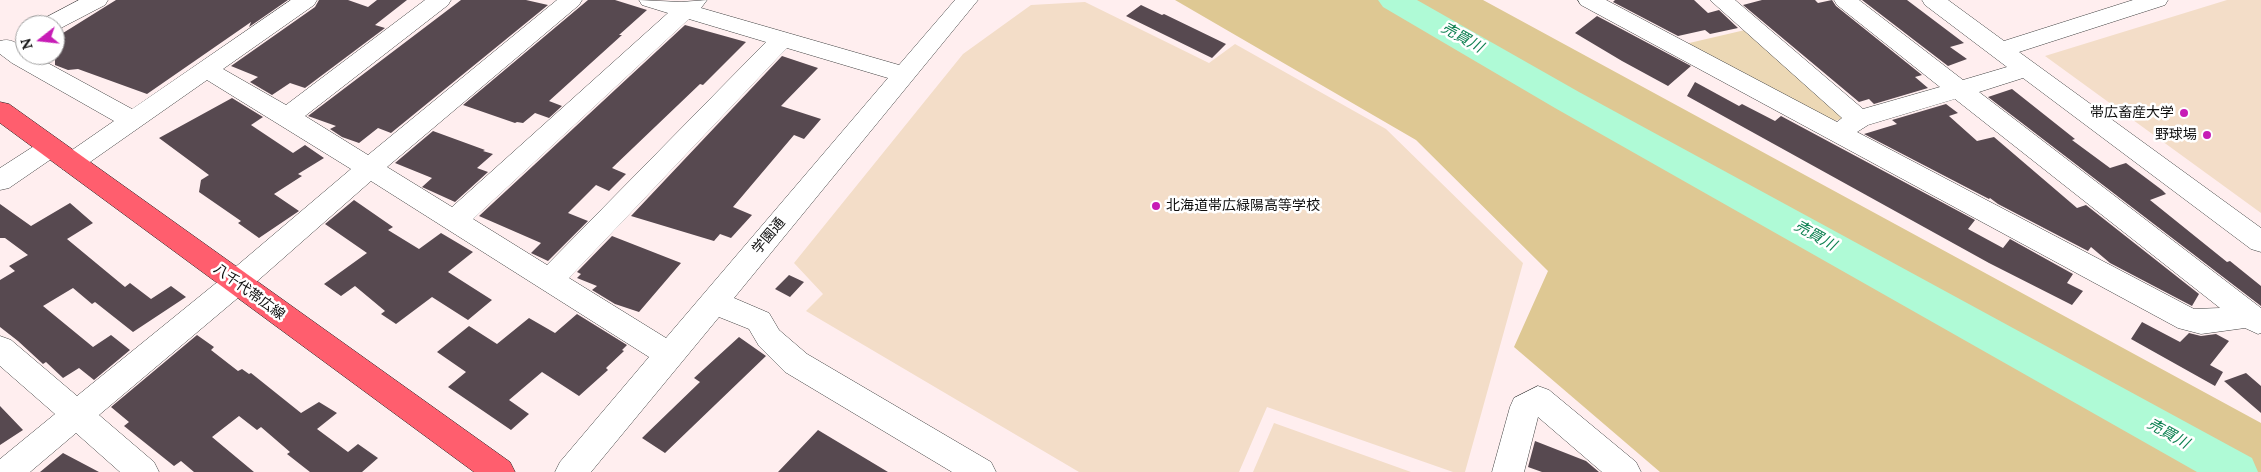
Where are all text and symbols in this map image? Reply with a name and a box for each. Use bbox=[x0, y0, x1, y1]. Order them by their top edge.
north arrow bbox=[15, 15, 65, 65]
water label: 売買川 bbox=[1438, 19, 1486, 57]
text: N bbox=[16, 36, 37, 52]
place label: 帯広畜産大学 bbox=[2090, 105, 2174, 121]
marker: 帯広畜産大学 bbox=[2178, 107, 2190, 119]
place label: 野球場 bbox=[2155, 127, 2197, 143]
marker: 野球場 bbox=[2201, 129, 2213, 141]
place label: 北海道帯広緑陽高等学校 bbox=[1166, 198, 1320, 214]
marker: 北海道帯広緑陽高等学校 bbox=[1150, 200, 1162, 212]
street label: 学園通 bbox=[749, 215, 789, 257]
water label: 売買川 bbox=[1791, 217, 1839, 255]
street label: 八千代帯広線 bbox=[210, 261, 288, 323]
water label: 売買川 bbox=[2144, 415, 2192, 453]

